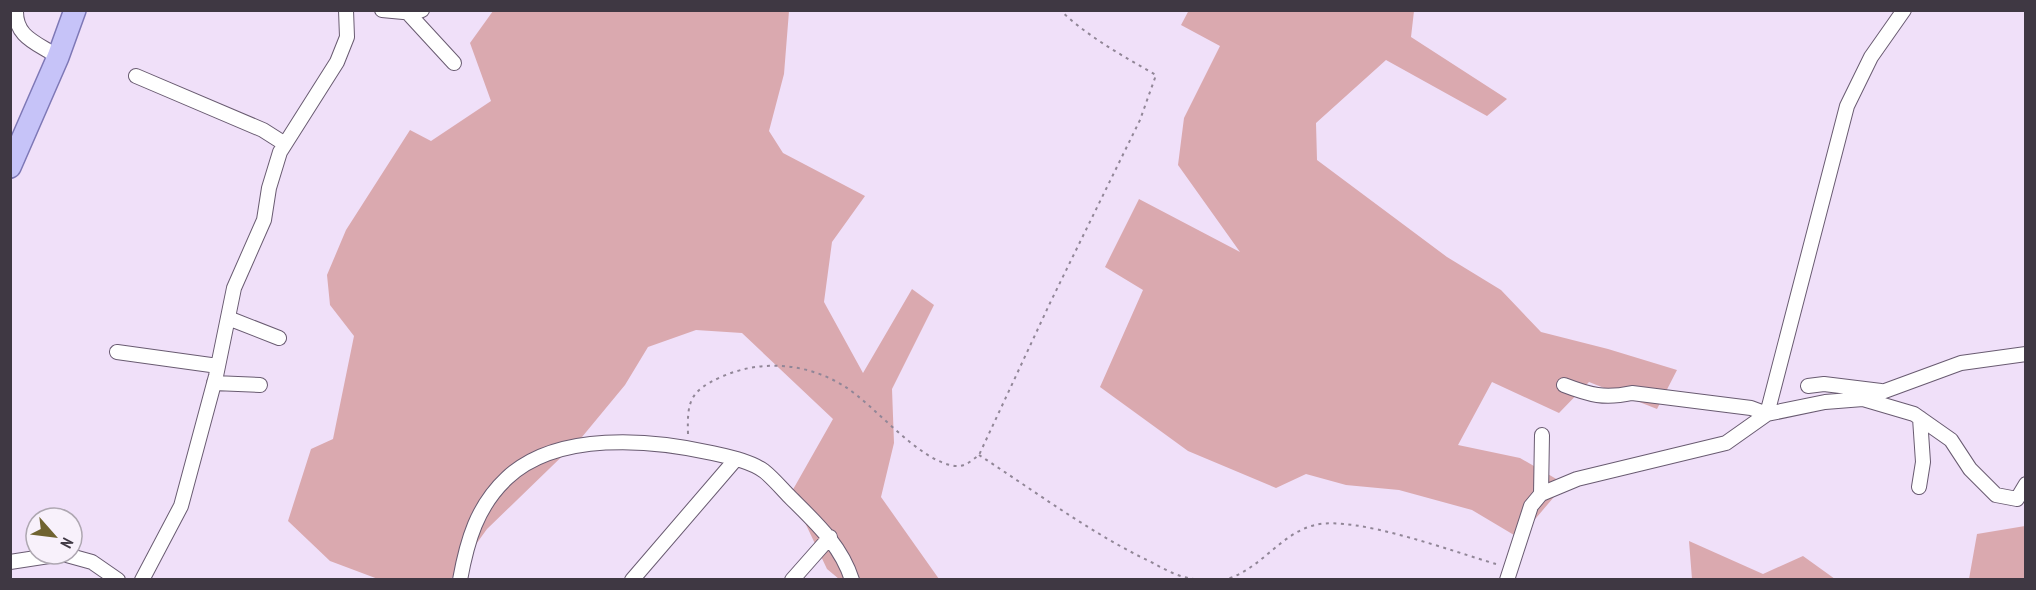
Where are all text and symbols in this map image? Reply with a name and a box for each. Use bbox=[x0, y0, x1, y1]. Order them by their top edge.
north arrow bbox=[24, 506, 84, 566]
text: N bbox=[56, 535, 78, 552]

